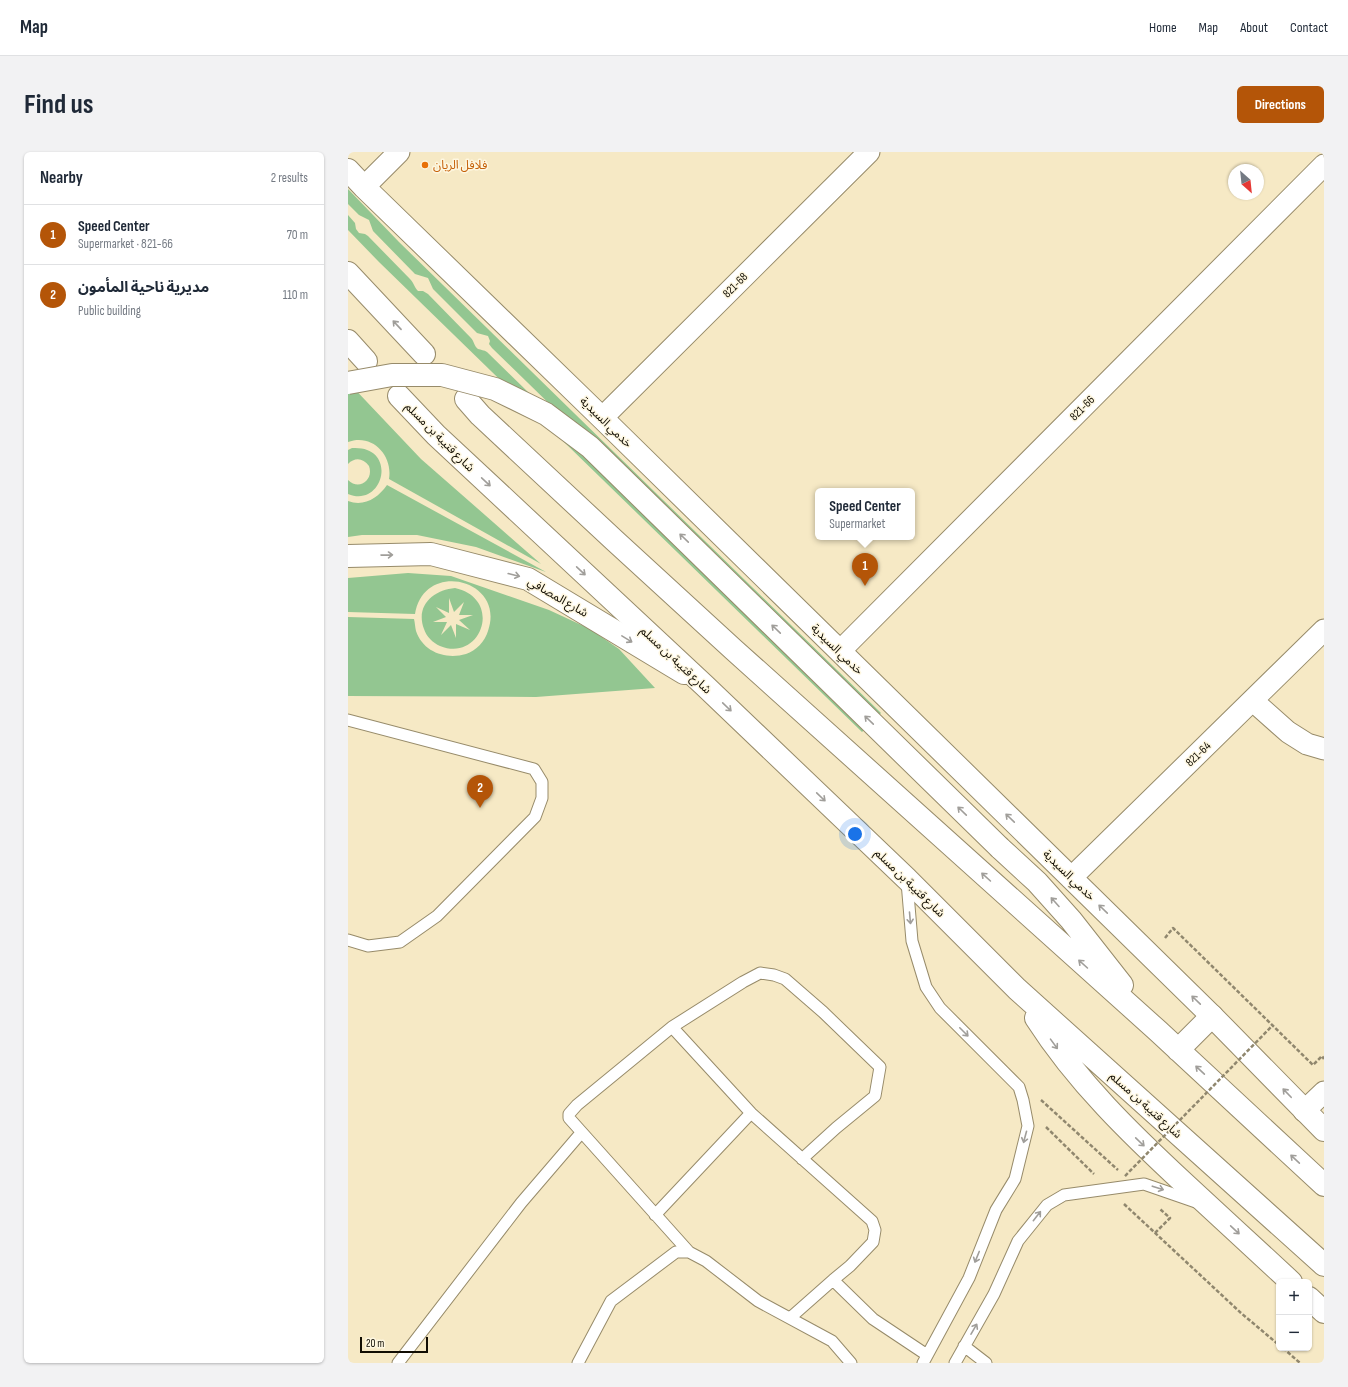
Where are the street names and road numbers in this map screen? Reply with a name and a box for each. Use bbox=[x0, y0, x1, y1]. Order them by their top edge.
street label: 821-68 bbox=[720, 270, 751, 301]
street label: 821-66 bbox=[1067, 393, 1098, 424]
street label: خدمي السيدية bbox=[575, 394, 635, 452]
street label: شارع قتيبة بن مسلم bbox=[401, 399, 478, 476]
street label: شارع المصافي bbox=[524, 574, 591, 622]
street label: خدمي السيدية bbox=[806, 621, 866, 679]
street label: شارع قتيبة بن مسلم bbox=[636, 623, 714, 698]
street label: 821-64 bbox=[1183, 739, 1214, 770]
street label: شارع قتيبة بن مسلم bbox=[871, 846, 948, 922]
street label: خدمي السيدية bbox=[1038, 847, 1098, 905]
street label: شارع قتيبة بن مسلم bbox=[1106, 1069, 1185, 1143]

